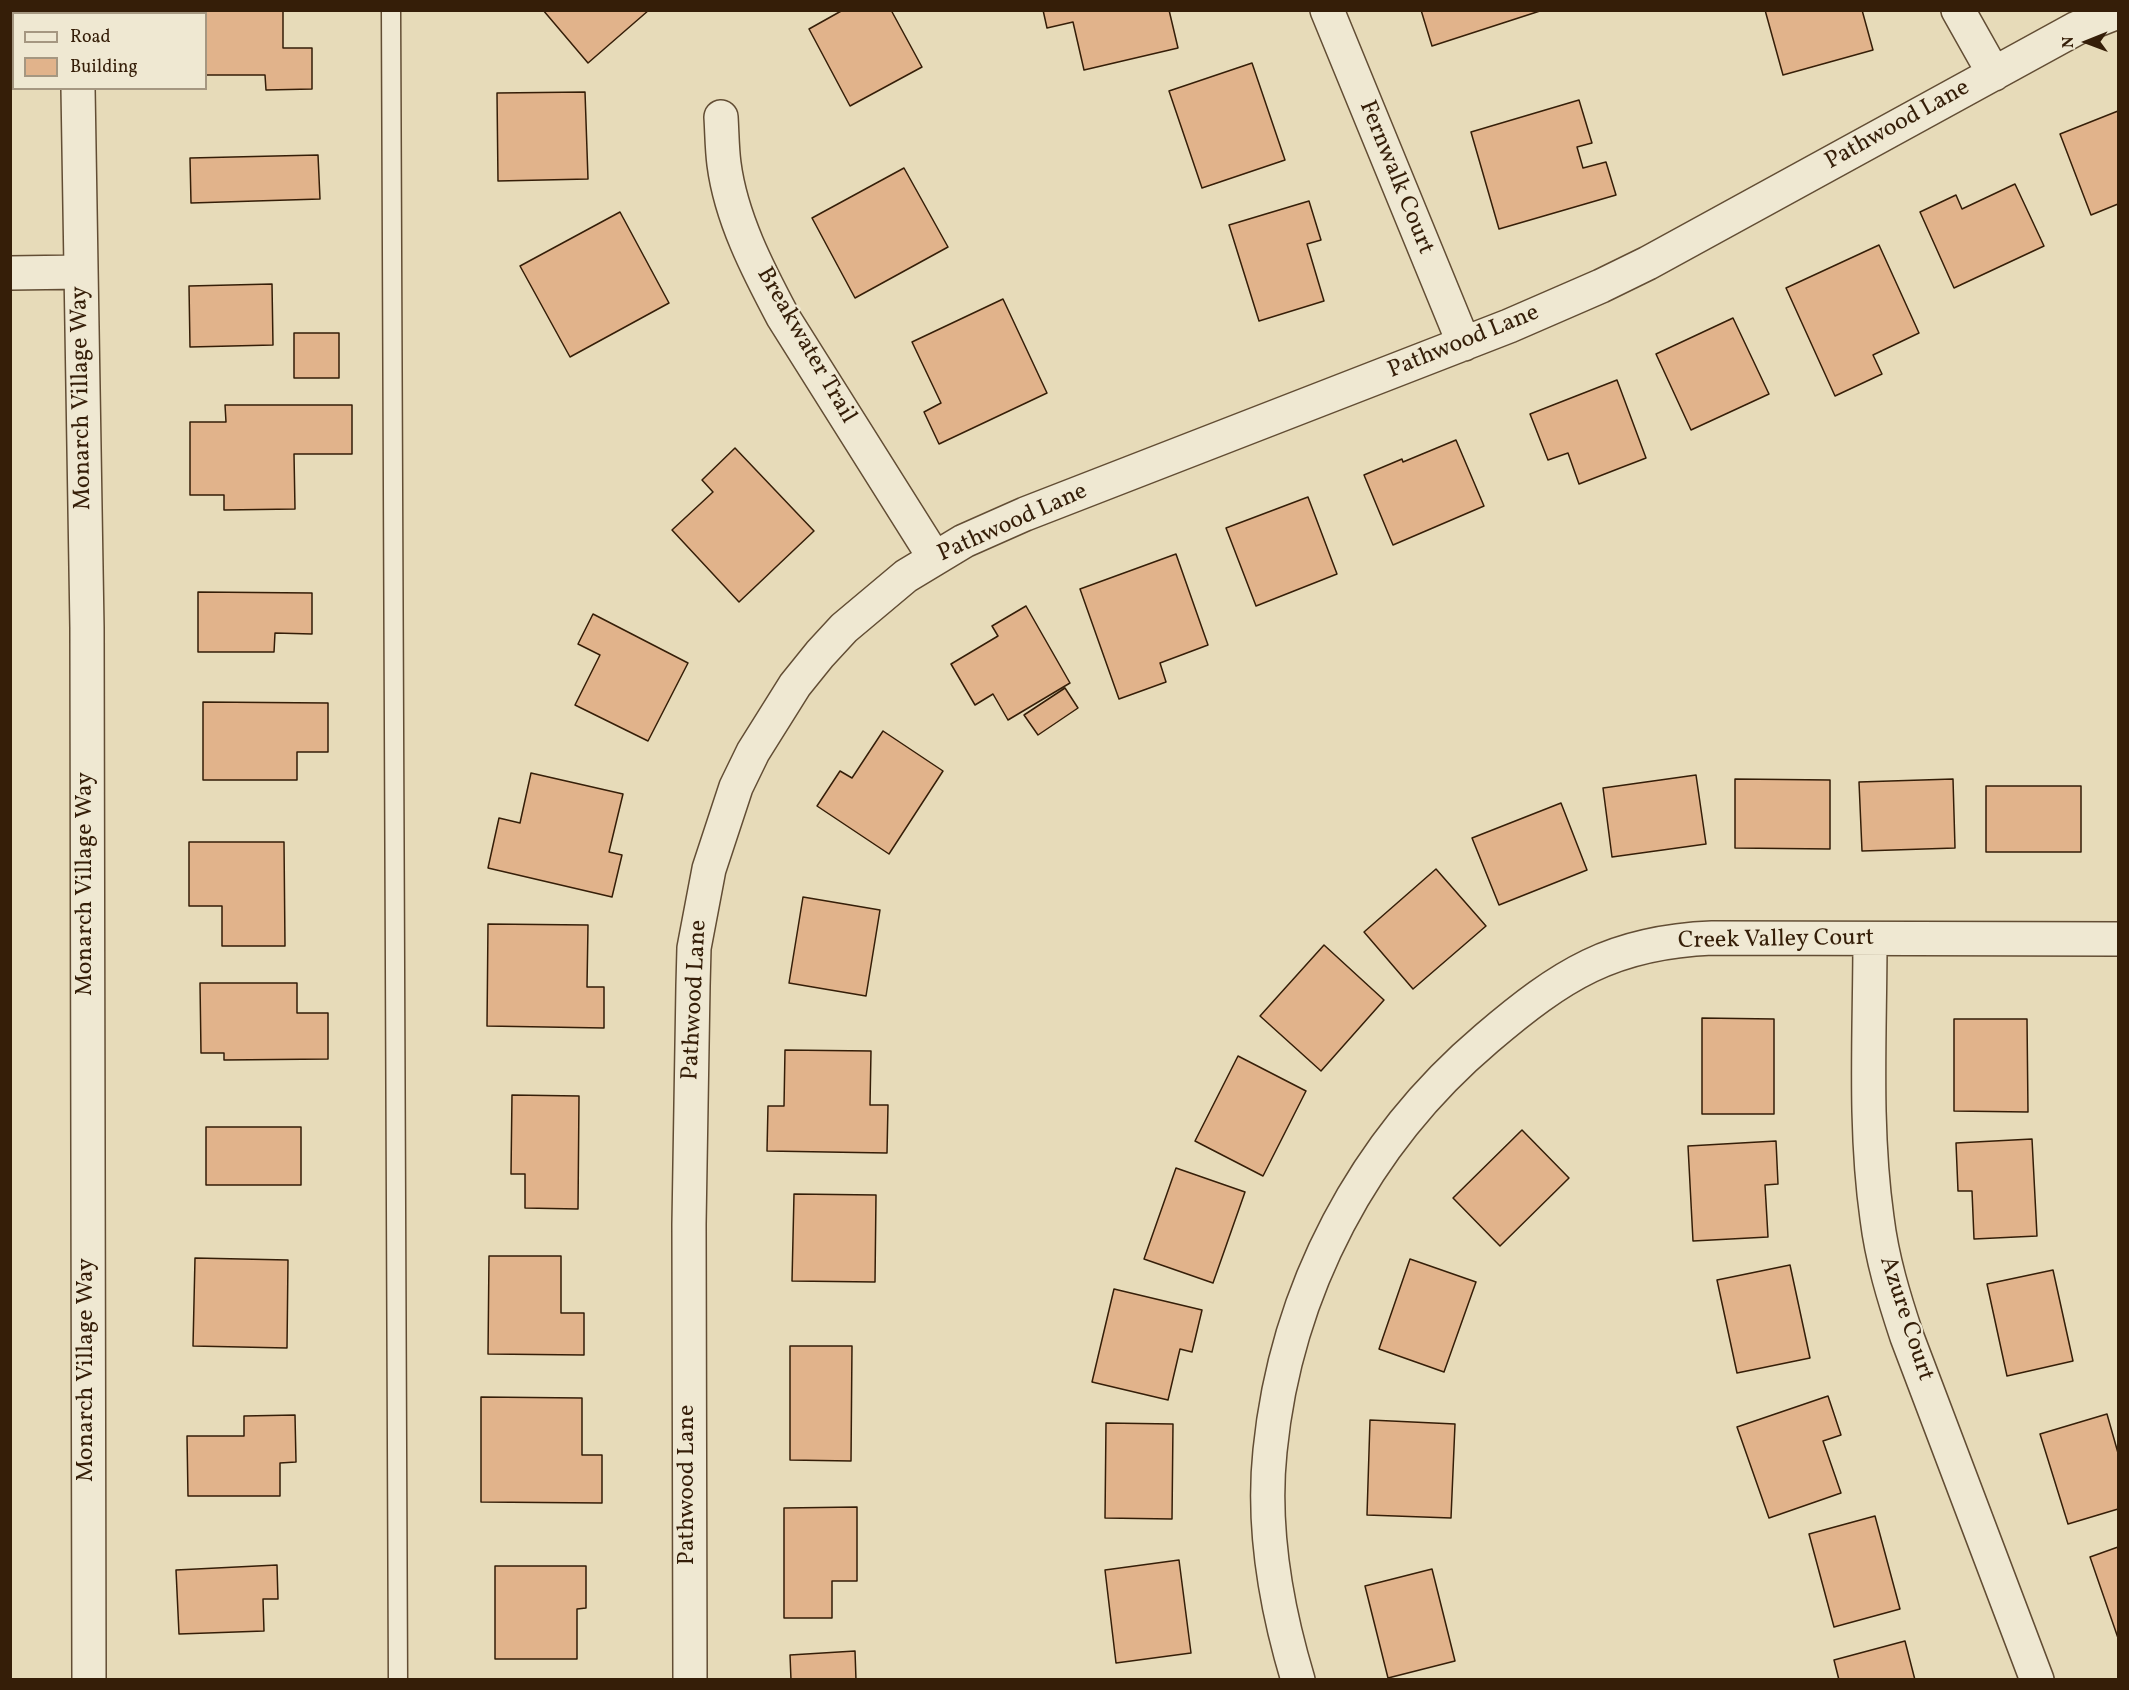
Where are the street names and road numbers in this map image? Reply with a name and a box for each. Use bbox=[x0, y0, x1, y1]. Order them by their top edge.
street label: Pathwood Lane bbox=[1821, 74, 1975, 178]
street label: Fernwalk Court bbox=[1351, 97, 1439, 259]
street label: Breakwater Trail bbox=[749, 263, 861, 429]
street label: Monarch Village Way bbox=[67, 286, 99, 510]
street label: Pathwood Lane bbox=[1384, 300, 1544, 386]
street label: Pathwood Lane bbox=[934, 478, 1092, 570]
street label: Monarch Village Way bbox=[73, 772, 101, 996]
street label: Pathwood Lane bbox=[677, 919, 715, 1081]
street label: Creek Valley Court bbox=[1678, 925, 1874, 957]
street label: Azure Court bbox=[1871, 1253, 1939, 1385]
street label: Monarch Village Way bbox=[74, 1258, 102, 1482]
street label: Pathwood Lane bbox=[675, 1405, 703, 1565]

